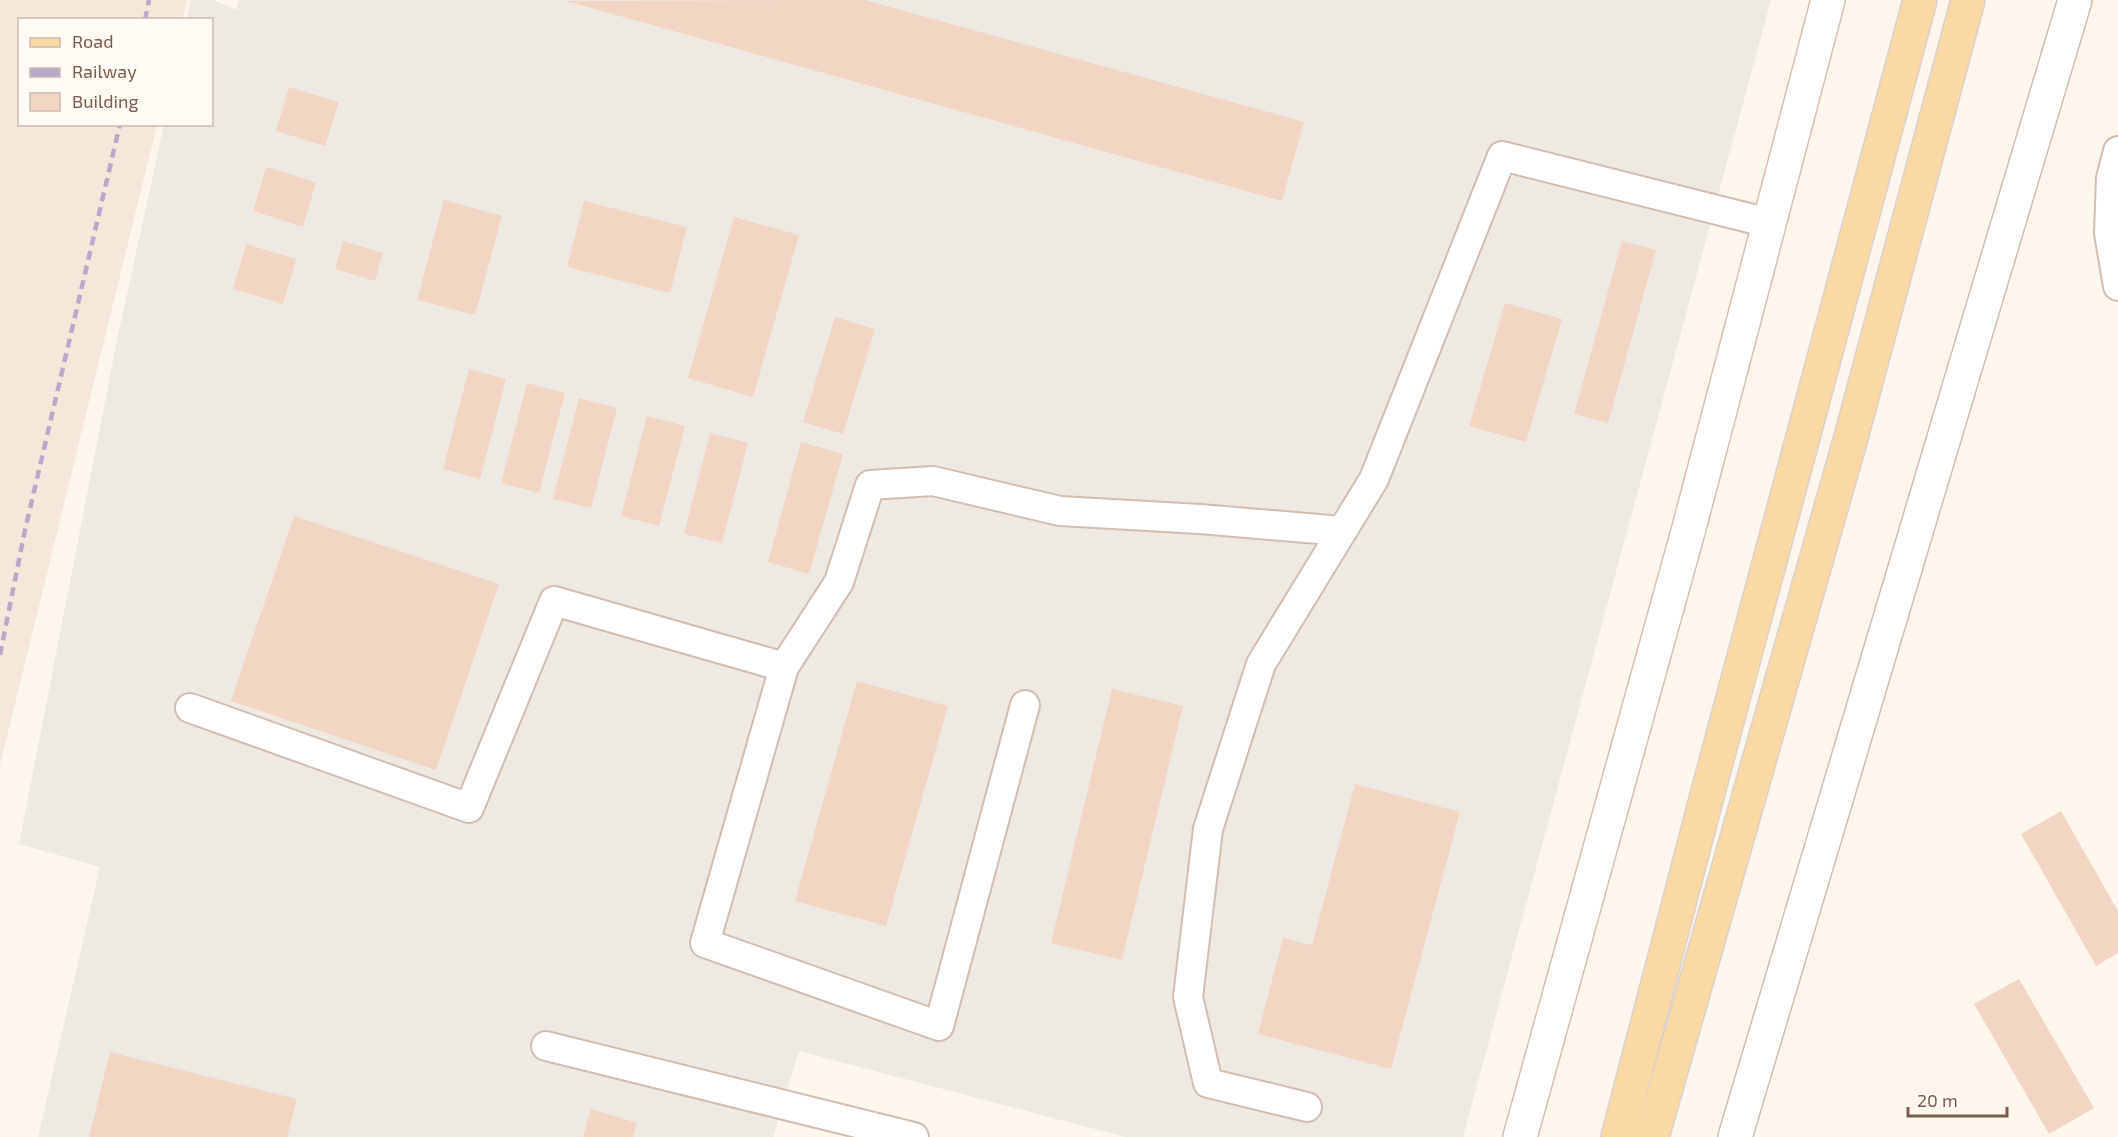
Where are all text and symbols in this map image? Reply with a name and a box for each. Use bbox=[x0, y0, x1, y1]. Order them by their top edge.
legend bbox=[18, 18, 213, 126]
text: Road bbox=[72, 30, 113, 52]
text: Railway bbox=[72, 60, 137, 82]
text: Building bbox=[72, 90, 139, 112]
scale bar bbox=[1908, 1080, 2007, 1118]
text: 20 m bbox=[1917, 1089, 1958, 1111]

